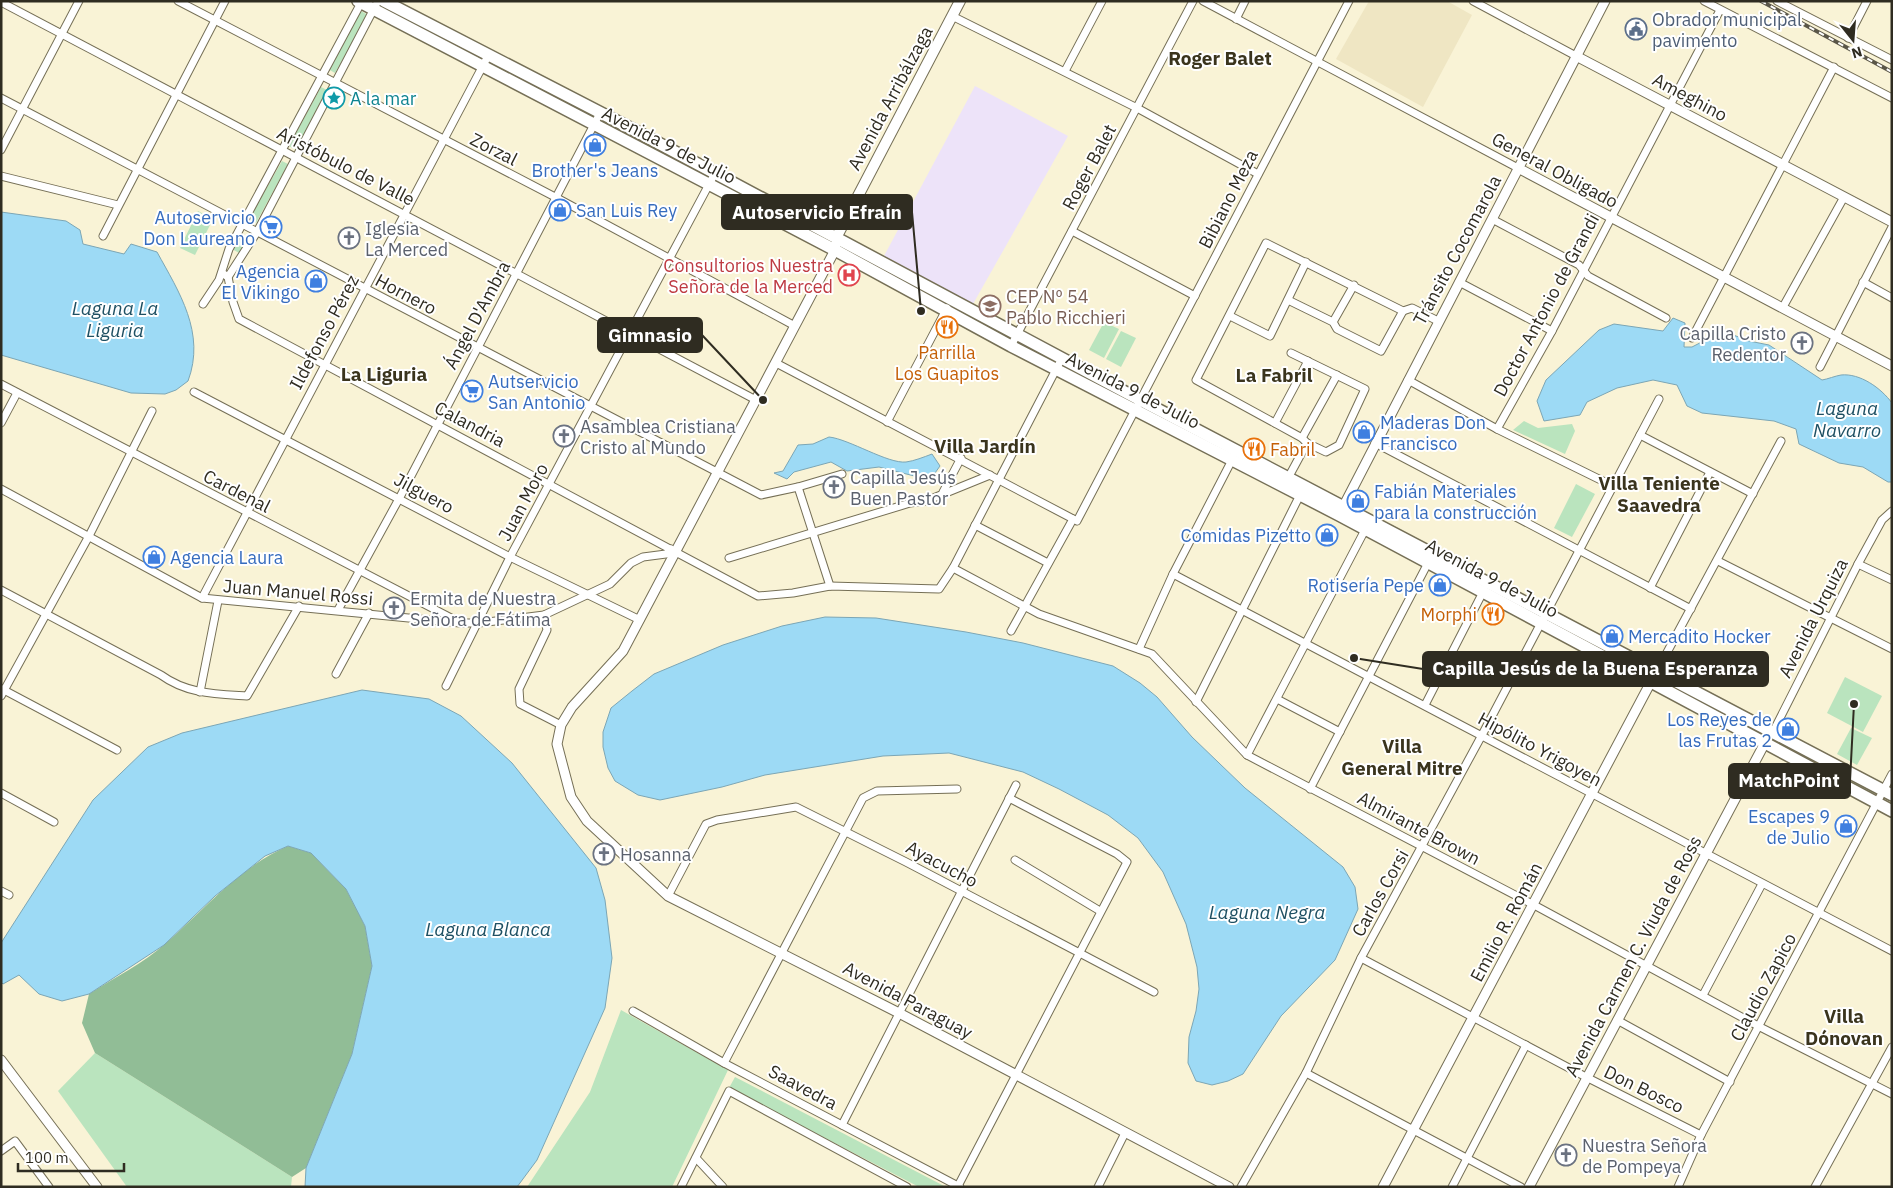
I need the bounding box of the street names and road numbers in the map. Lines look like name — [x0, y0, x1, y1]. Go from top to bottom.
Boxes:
street label: Avenida Arribálzaga — [842, 22, 938, 174]
street label: Ameghino — [1649, 68, 1731, 126]
street label: Avenida 9 de Julio — [598, 101, 740, 189]
street label: Roger Balet — [1057, 120, 1121, 214]
street label: Aristóbulo de Valle — [273, 121, 419, 211]
street label: Zorzal — [467, 127, 522, 171]
street label: General Obligado — [1488, 127, 1622, 213]
street label: Bibiano Meza — [1193, 145, 1263, 252]
street label: Tránsito Cocomarola — [1408, 171, 1506, 329]
street label: Doctor Antonio de Grandi — [1488, 210, 1604, 400]
street label: Ángel D'Ambra — [439, 257, 515, 373]
street label: Hornero — [371, 268, 441, 320]
street label: Ildefonso Pérez — [284, 271, 364, 393]
street label: Avenida 9 de Julio — [1062, 346, 1204, 434]
street label: Calandria — [431, 396, 510, 452]
street label: Juan Moro — [493, 459, 553, 545]
street label: Cardenal — [200, 464, 275, 518]
street label: Jilguero — [390, 468, 458, 518]
street label: Avenida 9 de Julio — [1422, 533, 1562, 623]
street label: Avenida Urquiza — [1773, 554, 1853, 681]
street label: Juan Manuel Rossi — [222, 574, 374, 610]
street label: Hipólito Yrigoyen — [1474, 707, 1606, 791]
street label: Almirante Brown — [1354, 786, 1484, 870]
street label: Avenida Carmen C. Viuda de Ross — [1559, 831, 1707, 1081]
street label: Ayacucho — [902, 835, 982, 893]
street label: Carlos Corsi — [1347, 845, 1413, 941]
street label: Emilio R. Román — [1465, 858, 1547, 986]
street label: Claudio Zapico — [1725, 929, 1801, 1045]
street label: Avenida Paraguay — [839, 956, 977, 1044]
street label: Saavedra — [765, 1059, 842, 1115]
street label: Don Bosco — [1600, 1060, 1688, 1118]

